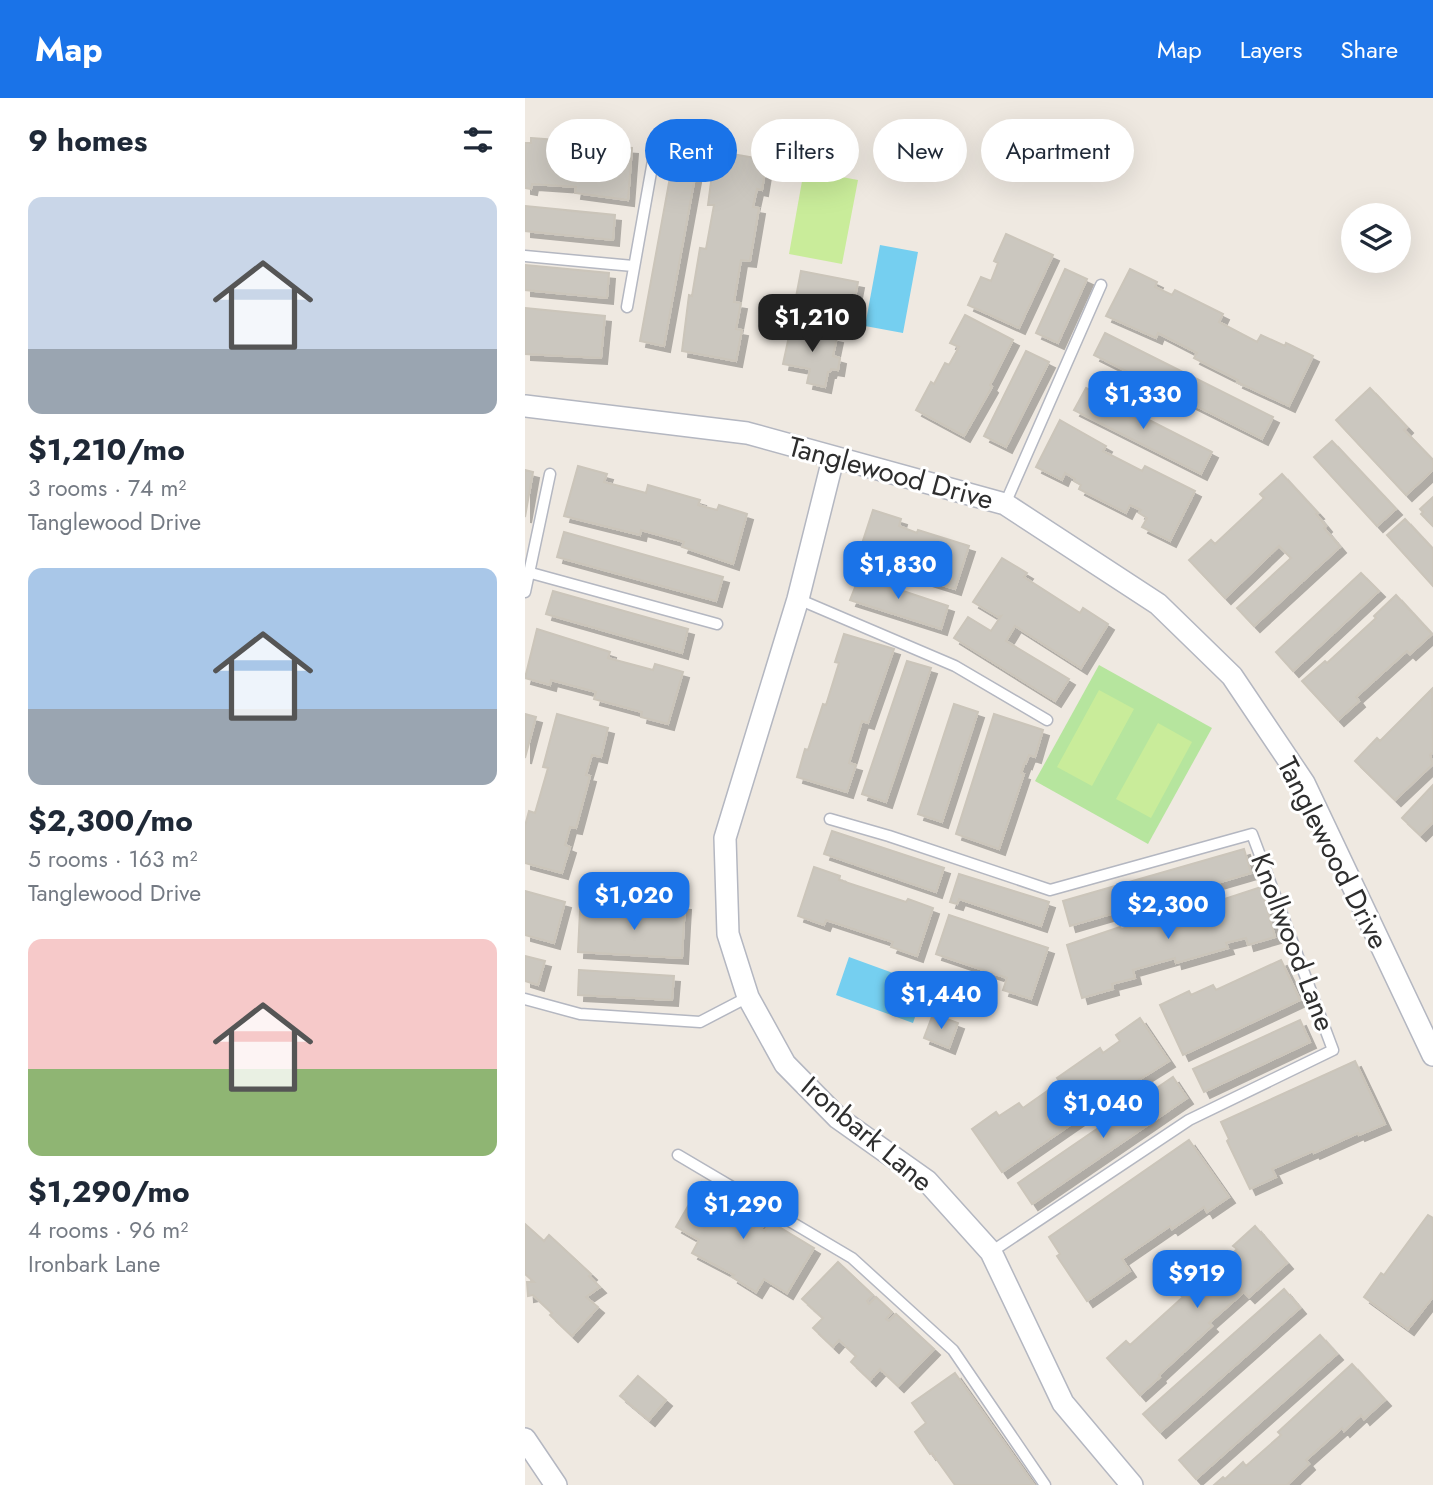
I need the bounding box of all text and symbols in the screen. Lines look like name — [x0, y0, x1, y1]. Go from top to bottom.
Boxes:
text: Map — [35, 26, 103, 73]
text: Map — [1157, 32, 1202, 67]
text: Layers — [1240, 32, 1302, 67]
text: Share — [1340, 32, 1398, 67]
text: 9 homes — [28, 119, 147, 162]
chip: Buy — [546, 119, 631, 182]
chip: Rent — [645, 119, 737, 182]
chip: Filters — [751, 119, 859, 182]
chip: New — [873, 119, 967, 182]
chip: Apartment — [981, 119, 1134, 182]
icon: filters — [459, 121, 497, 159]
map controls — [1341, 203, 1411, 273]
button: layers — [1341, 203, 1411, 273]
icon: home — [200, 242, 326, 368]
pin: $1,210 — [755, 294, 869, 354]
text: $1,210 — [774, 300, 850, 334]
pin: $1,330 — [1086, 372, 1200, 431]
text: $1,330 — [1104, 377, 1182, 411]
street label: Tanglewood Drive — [784, 426, 998, 520]
text: $1,210/mo — [28, 428, 185, 471]
text: 3 rooms · 74 m² — [28, 471, 186, 505]
text: Tanglewood Drive — [28, 505, 201, 539]
pin: $1,830 — [841, 542, 955, 601]
text: $1,830 — [859, 547, 937, 581]
icon: home — [200, 613, 326, 739]
street label: Tanglewood Drive — [1267, 750, 1399, 956]
text: $2,300/mo — [28, 799, 193, 842]
text: 5 rooms · 163 m² — [28, 842, 197, 876]
street label: Knollwood Lane — [1240, 847, 1346, 1037]
pin: $1,020 — [577, 872, 691, 932]
text: Tanglewood Drive — [28, 876, 201, 910]
text: $1,020 — [594, 878, 674, 912]
pin: $2,300 — [1111, 882, 1225, 941]
text: $2,300 — [1127, 887, 1209, 921]
pin: $1,440 — [884, 972, 998, 1031]
text: $1,440 — [901, 977, 981, 1011]
icon: home — [200, 984, 326, 1110]
street label: Ironbark Lane — [792, 1067, 942, 1201]
pin: $1,040 — [1046, 1080, 1160, 1140]
text: $1,040 — [1063, 1086, 1143, 1120]
text: $1,290/mo — [28, 1170, 190, 1213]
pin: $1,290 — [686, 1182, 800, 1241]
text: $1,290 — [703, 1187, 783, 1221]
text: 4 rooms · 96 m² — [28, 1213, 188, 1247]
text: Ironbark Lane — [28, 1247, 160, 1281]
pin: $919 — [1156, 1250, 1238, 1310]
text: $919 — [1169, 1256, 1225, 1290]

